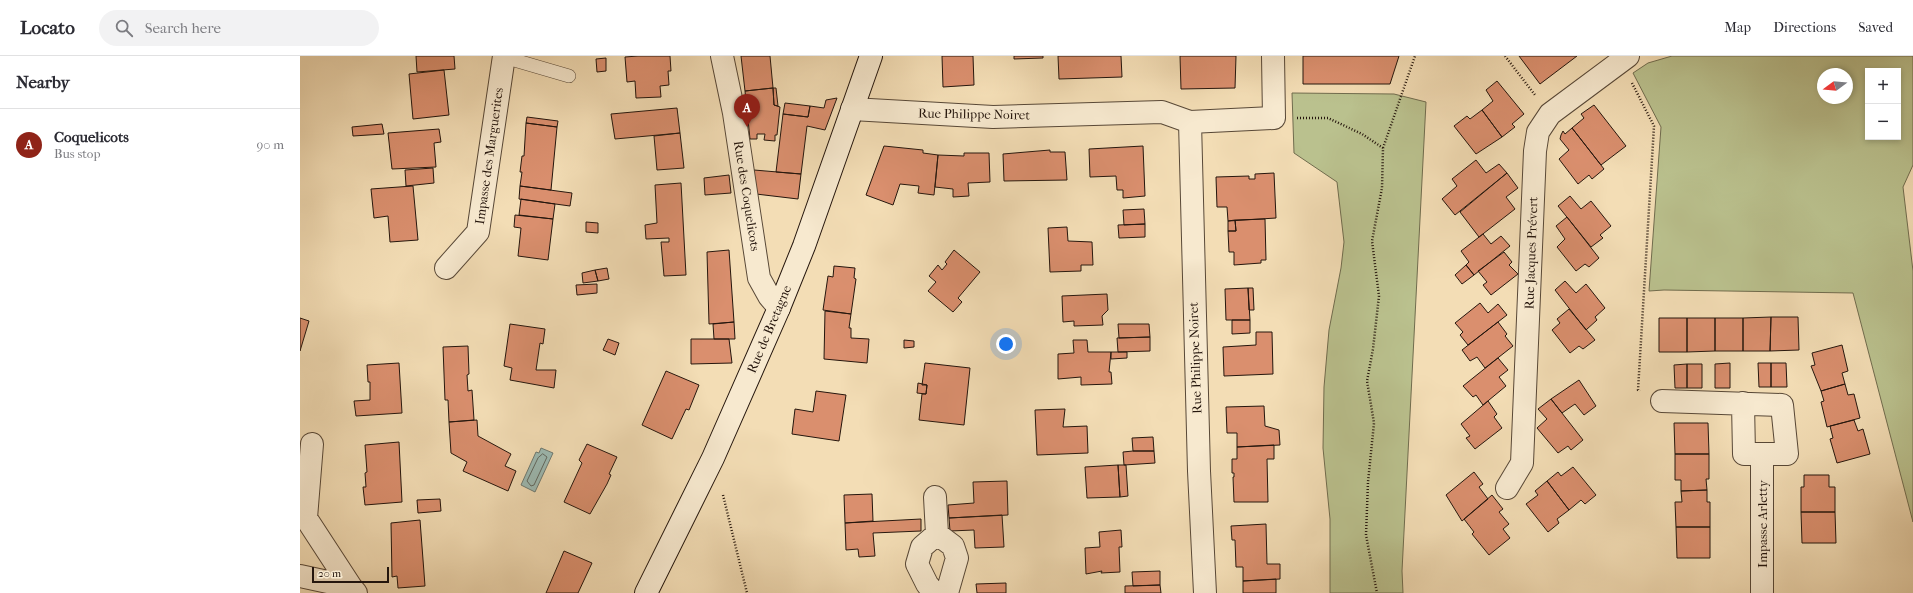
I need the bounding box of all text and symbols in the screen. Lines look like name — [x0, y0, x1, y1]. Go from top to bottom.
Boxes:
search box — [99, 10, 379, 46]
text: Locato — [20, 17, 75, 39]
icon: search — [113, 17, 135, 39]
text: Search here — [145, 19, 221, 37]
text: Map — [1724, 19, 1751, 36]
text: Directions — [1773, 19, 1836, 36]
text: Saved — [1858, 19, 1893, 36]
north arrow — [1817, 68, 1853, 104]
map controls — [1865, 68, 1901, 140]
button: + — [1865, 68, 1901, 104]
text: Nearby — [16, 72, 70, 92]
street label: Impasse des Marguerites — [472, 86, 506, 226]
pin: A — [734, 94, 760, 127]
button: − — [1865, 104, 1901, 140]
street label: Rue Philippe Noiret — [918, 106, 1030, 122]
text: Coquelicots — [54, 128, 129, 146]
text: A — [25, 137, 33, 152]
text: 90 m — [256, 137, 284, 152]
street label: Rue des Coquelicots — [731, 140, 763, 253]
text: Bus stop — [54, 146, 100, 161]
street label: Rue Jacques Prévert — [1522, 196, 1540, 310]
street label: Rue de Bretagne — [744, 282, 794, 375]
street label: Rue Philippe Noiret — [1186, 301, 1204, 414]
your location — [996, 334, 1016, 354]
street label: Impasse Arletty — [1755, 479, 1770, 568]
scale bar — [312, 565, 389, 584]
text: 20 m — [318, 567, 341, 580]

